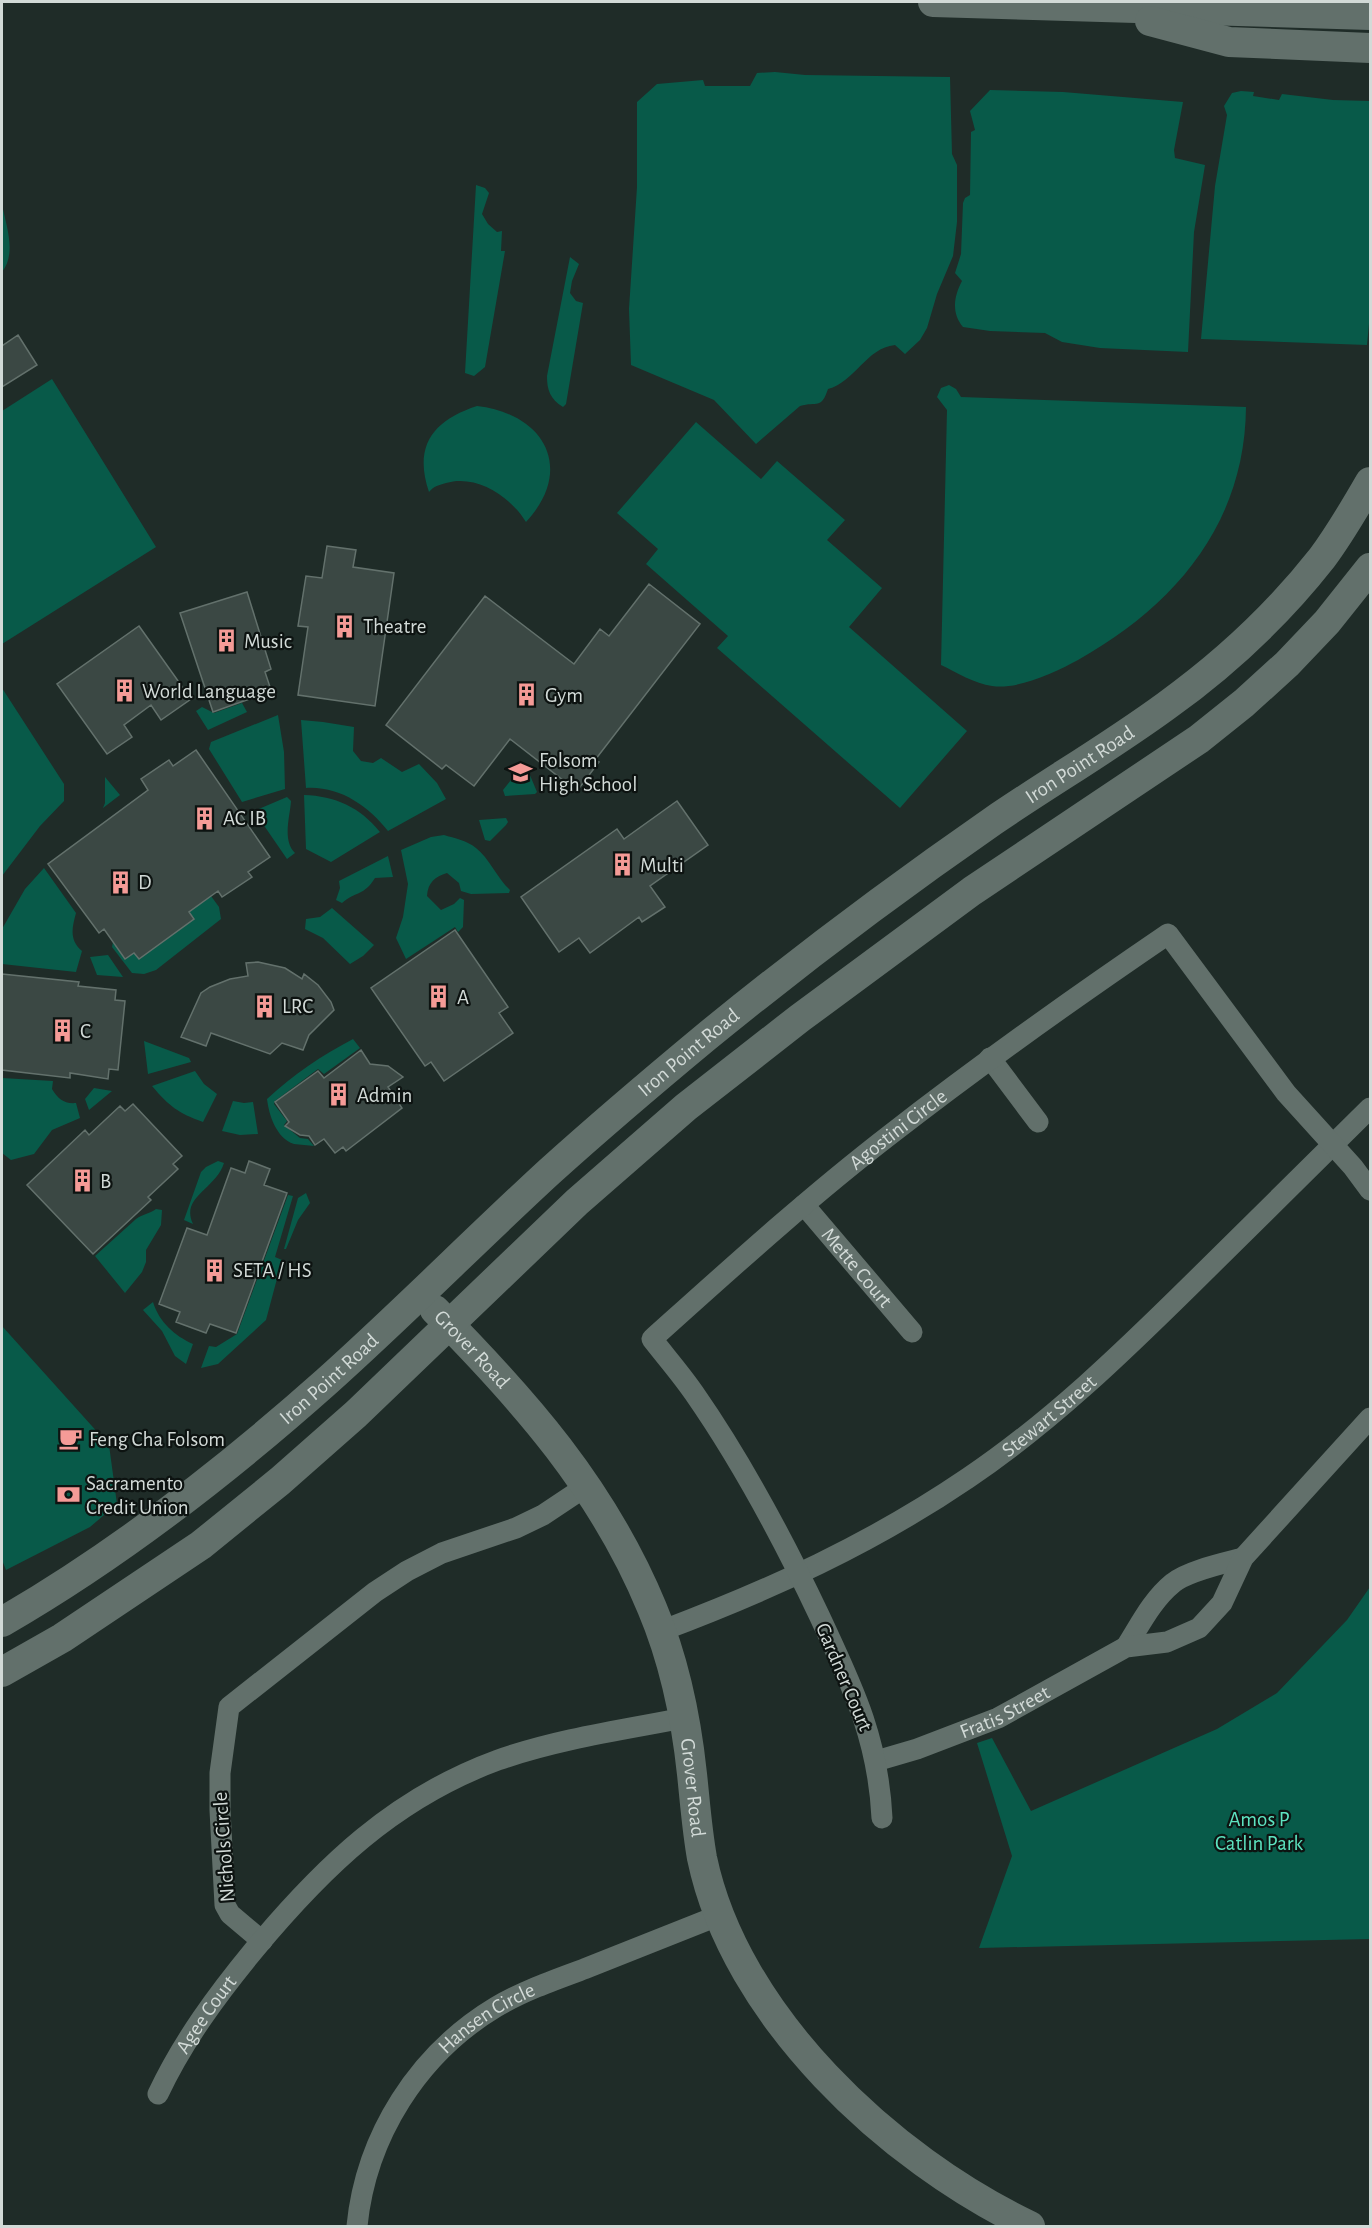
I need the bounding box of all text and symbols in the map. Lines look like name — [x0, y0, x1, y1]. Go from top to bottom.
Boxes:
building icon: Theatre — [332, 613, 358, 639]
place label: Theatre — [363, 616, 427, 637]
building icon: Music — [213, 628, 239, 654]
place label: Music — [244, 631, 292, 652]
building icon: World Language — [111, 678, 137, 704]
place label: World Language — [142, 681, 276, 702]
building icon: Gym — [514, 682, 540, 708]
place label: Gym — [545, 685, 583, 706]
street label: Iron Point Road — [1021, 721, 1138, 807]
place label: Folsom High School — [539, 750, 637, 795]
school or university icon: Folsom High School — [508, 759, 534, 785]
building icon: AC IB — [192, 805, 218, 831]
place label: AC IB — [223, 808, 266, 829]
building icon: Multi — [609, 852, 635, 878]
place label: Multi — [640, 855, 684, 876]
building icon: D — [107, 869, 133, 895]
place label: D — [138, 872, 152, 893]
building icon: A — [426, 984, 452, 1010]
place label: A — [457, 987, 469, 1008]
building icon: LRC — [251, 993, 277, 1019]
place label: LRC — [282, 996, 313, 1017]
street label: Iron Point Road — [634, 1004, 743, 1100]
building icon: C — [49, 1018, 75, 1044]
place label: C — [80, 1021, 91, 1042]
building icon: Admin — [326, 1082, 352, 1108]
place label: Admin — [357, 1085, 412, 1106]
street label: Agostini Circle — [845, 1085, 951, 1173]
building icon: B — [69, 1168, 95, 1194]
place label: B — [100, 1171, 111, 1192]
street label: Mette Court — [818, 1224, 897, 1311]
building icon: SETA / HS — [202, 1257, 228, 1283]
place label: SETA / HS — [233, 1260, 312, 1281]
street label: Grover Road — [431, 1306, 514, 1392]
street label: Iron Point Road — [275, 1329, 382, 1428]
street label: Stewart Street — [998, 1370, 1100, 1461]
cafe icon: Feng Cha Folsom — [58, 1426, 84, 1452]
place label: Feng Cha Folsom — [89, 1429, 225, 1450]
place label: Sacramento Credit Union — [86, 1473, 189, 1518]
bank icon: Sacramento Credit Union — [55, 1482, 81, 1508]
street label: Gardner Court — [812, 1620, 876, 1734]
street label: Fratis Street — [957, 1681, 1053, 1742]
street label: Grover Road — [677, 1737, 709, 1838]
street label: Nichols Circle — [210, 1791, 238, 1903]
park label: Amos P Catlin Park — [1215, 1809, 1303, 1854]
street label: Agee Court — [172, 1971, 240, 2057]
street label: Hansen Circle — [434, 1979, 538, 2057]

